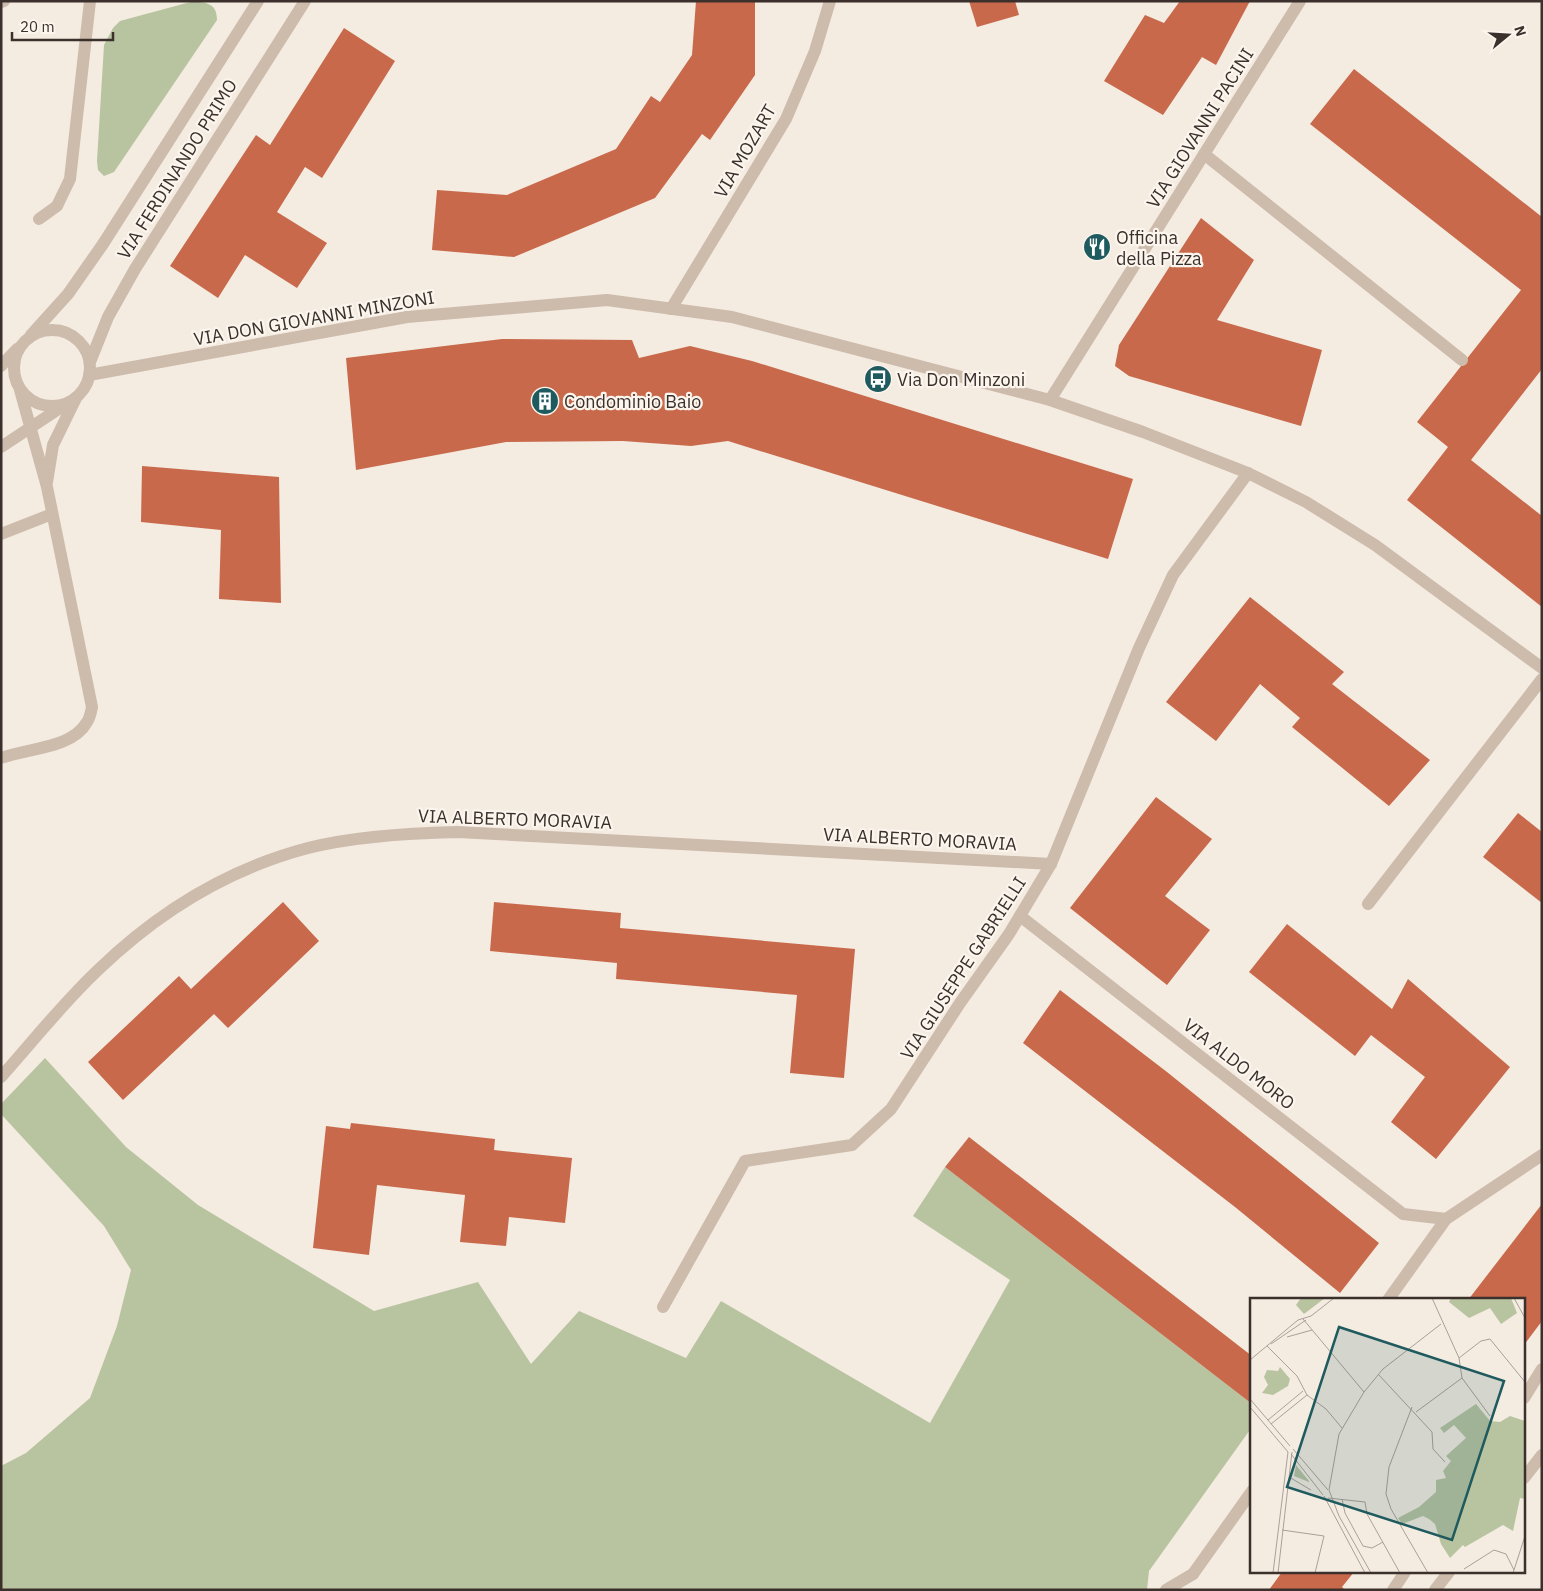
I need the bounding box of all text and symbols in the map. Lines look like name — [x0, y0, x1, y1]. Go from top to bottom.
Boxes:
scale bar — [12, 10, 114, 42]
north arrow — [1483, 10, 1533, 60]
text: 20 m — [20, 17, 55, 36]
text: N — [1510, 23, 1530, 39]
street label: VIA GIOVANNI PACINI — [1141, 44, 1259, 212]
street label: VIA FERDINANDO PRIMO — [112, 75, 242, 263]
street label: VIA MOZART — [709, 100, 781, 202]
place label: Officina della Pizza — [1116, 226, 1202, 270]
restaurant icon: Officina della Pizza — [1082, 232, 1112, 262]
street label: VIA DON GIOVANNI MINZONI — [192, 285, 436, 351]
bus stop icon: Via Don Minzoni — [863, 364, 893, 394]
place label: Via Don Minzoni — [897, 368, 1025, 391]
building icon: Condominio Baio — [530, 386, 560, 416]
place label: Condominio Baio — [564, 390, 701, 413]
street label: VIA ALBERTO MORAVIA — [418, 804, 613, 834]
street label: VIA ALBERTO MORAVIA — [822, 822, 1018, 856]
street label: VIA GIUSEPPE GABRIELLI — [895, 872, 1031, 1064]
street label: VIA ALDO MORO — [1179, 1013, 1299, 1115]
inset map — [1250, 1298, 1526, 1574]

